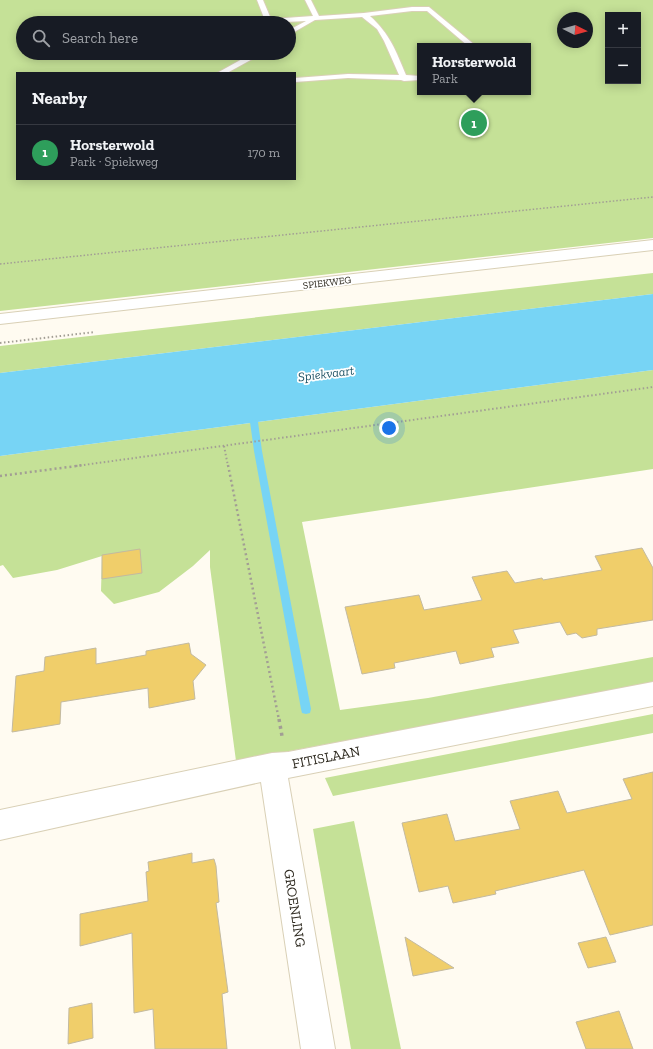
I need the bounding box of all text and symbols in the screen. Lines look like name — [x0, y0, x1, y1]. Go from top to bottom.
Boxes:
north arrow — [557, 12, 593, 48]
map controls — [605, 12, 641, 84]
button: + — [605, 12, 641, 48]
search box — [16, 16, 296, 60]
icon: search — [30, 27, 52, 49]
text: Search here — [62, 29, 138, 47]
popup — [417, 43, 531, 95]
button: − — [605, 48, 641, 84]
text: Horsterwold — [432, 53, 516, 71]
text: Park — [432, 71, 458, 86]
text: Nearby — [32, 88, 87, 108]
pin: 1 — [461, 108, 487, 138]
text: Horsterwold — [70, 136, 154, 154]
text: 1 — [42, 145, 48, 160]
text: 170 m — [247, 145, 280, 160]
text: Park · Spiekweg — [70, 154, 158, 169]
street label: SPIEKWEG — [302, 274, 352, 292]
water label: Spiekvaart — [297, 363, 356, 384]
your location — [379, 418, 399, 438]
street label: FITISLAAN — [291, 743, 362, 772]
street label: GROENLING — [280, 868, 309, 949]

